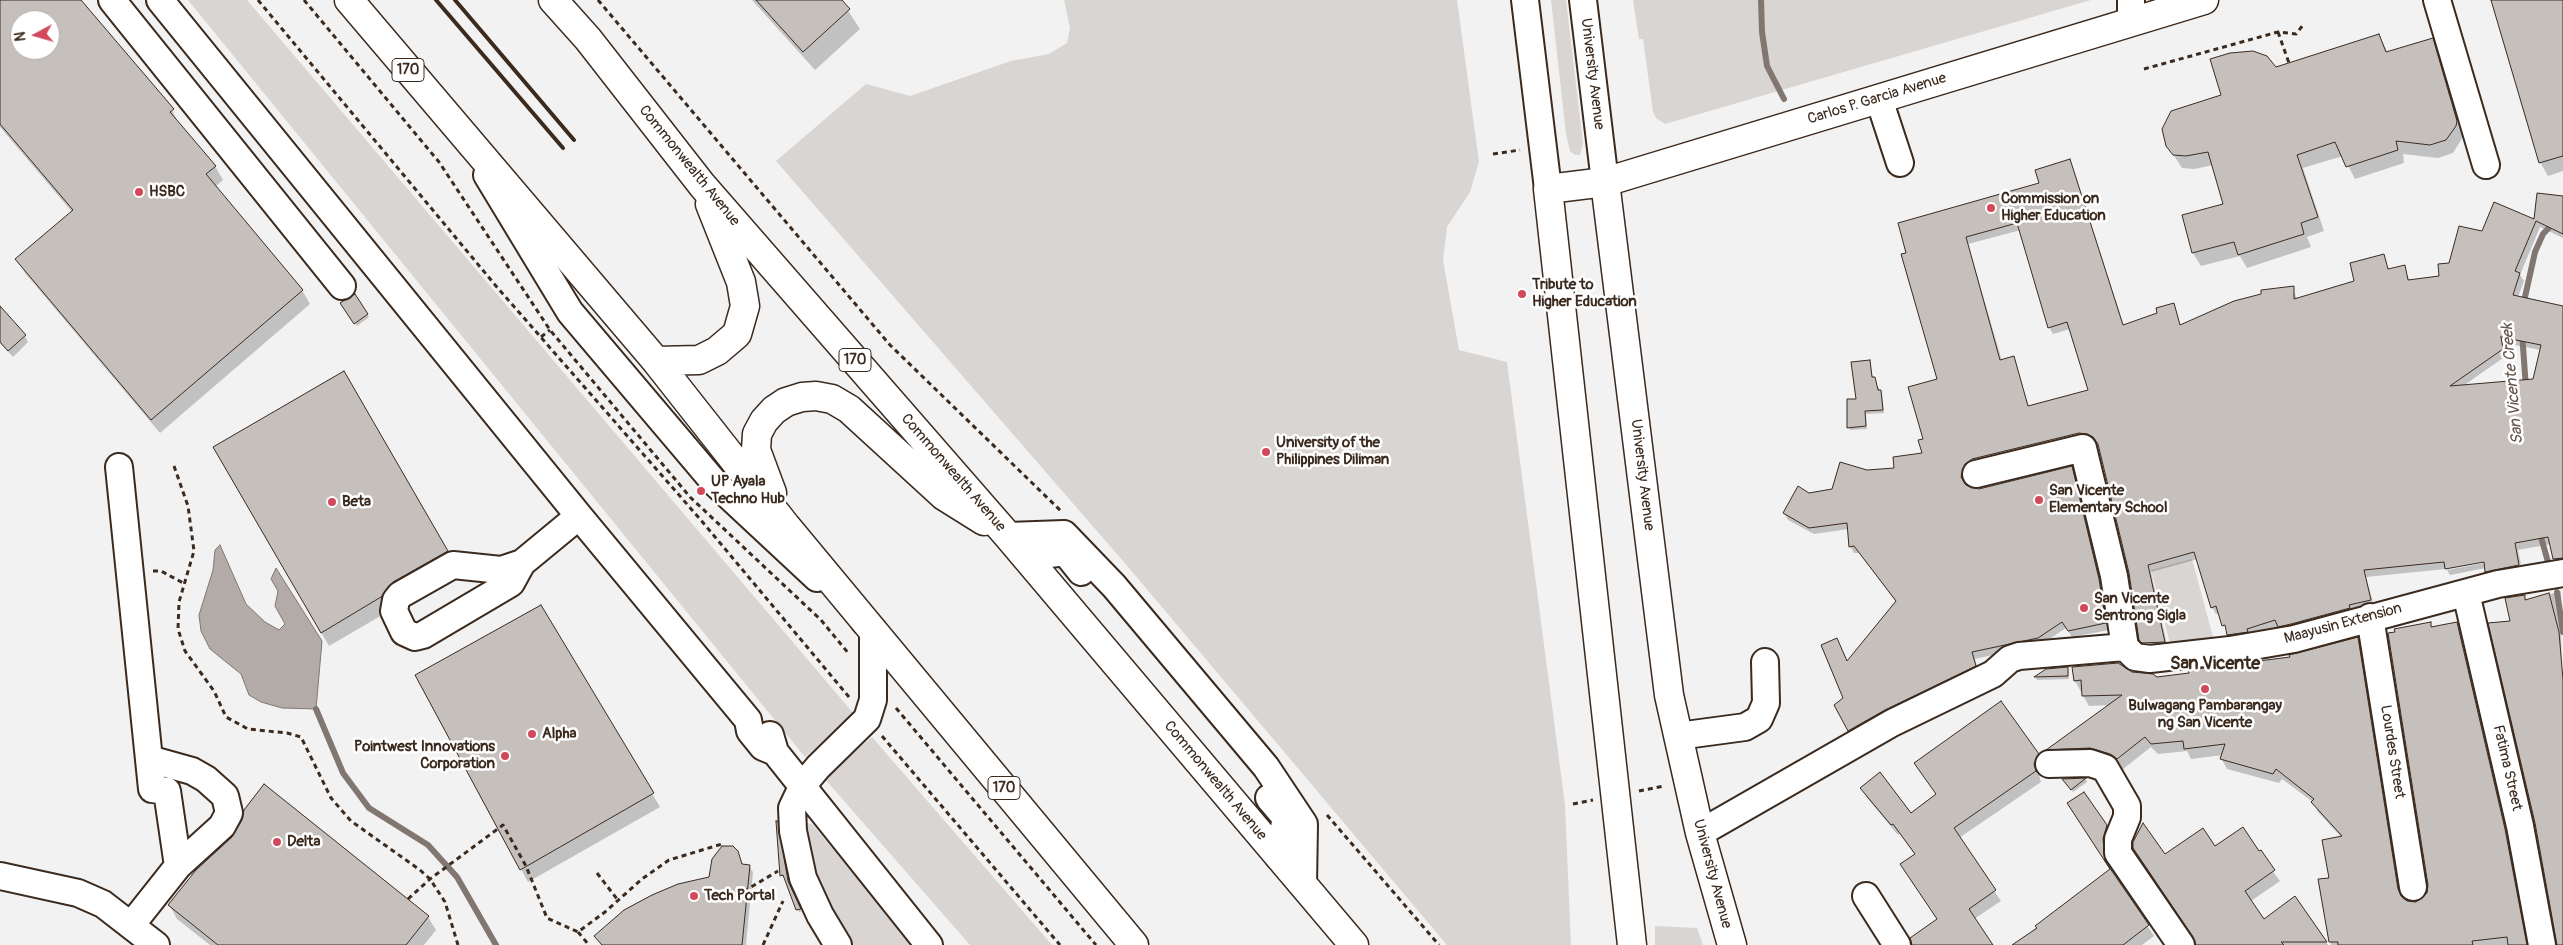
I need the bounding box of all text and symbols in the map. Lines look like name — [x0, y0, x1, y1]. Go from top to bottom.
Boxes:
north arrow — [10, 10, 60, 60]
street label: University Avenue — [1576, 17, 1608, 131]
text: N — [12, 31, 30, 42]
road number: 170 — [392, 58, 424, 82]
street label: Carlos P. Garcia Avenue — [1805, 69, 1949, 129]
street label: Commonwealth Avenue — [635, 102, 743, 230]
place label: HSBC — [149, 183, 185, 201]
marker: HSBC — [133, 186, 145, 198]
place label: Commission on Higher Education — [2001, 190, 2106, 225]
marker: Commission on Higher Education — [1985, 202, 1997, 214]
place label: Tribute to Higher Education — [1532, 276, 1637, 311]
marker: Tribute to Higher Education — [1516, 288, 1528, 300]
water label: San Vicente Creek — [2498, 323, 2528, 445]
road number: 170 — [839, 348, 871, 372]
street label: Commonwealth Avenue — [897, 410, 1009, 536]
street label: University Avenue — [1626, 418, 1658, 532]
place label: University of the Philippines Diliman — [1276, 434, 1389, 469]
marker: University of the Philippines Diliman — [1260, 446, 1272, 458]
place label: UP Ayala Techno Hub — [711, 473, 785, 508]
place label: San Vicente Elementary School — [2049, 482, 2167, 517]
marker: UP Ayala Techno Hub — [695, 485, 707, 497]
place label: Beta — [342, 493, 371, 511]
marker: San Vicente Elementary School — [2033, 494, 2045, 506]
marker: Beta — [326, 496, 338, 508]
place label: San Vicente Sentrong Sigla — [2094, 590, 2186, 625]
street label: Maayusin Extension — [2282, 600, 2404, 648]
marker: San Vicente Sentrong Sigla — [2078, 602, 2090, 614]
district label: San Vicente — [2170, 653, 2260, 675]
marker: Bulwagang Pambarangay ng San Vicente — [2199, 683, 2211, 695]
place label: Bulwagang Pambarangay ng San Vicente — [2128, 697, 2282, 732]
street label: Lourdes Street — [2376, 704, 2408, 800]
street label: Commonwealth Avenue — [1160, 718, 1270, 844]
street label: Fatima Street — [2488, 723, 2526, 813]
place label: Alpha — [542, 725, 576, 743]
marker: Alpha — [526, 728, 538, 740]
place label: Pointwest Innovations Corporation — [354, 738, 495, 773]
marker: Pointwest Innovations Corporation — [499, 750, 511, 762]
road number: 170 — [988, 776, 1020, 800]
street label: University Avenue — [1689, 817, 1735, 931]
place label: Delta — [287, 833, 320, 851]
marker: Delta — [271, 836, 283, 848]
place label: Tech Portal — [704, 887, 775, 905]
marker: Tech Portal — [688, 890, 700, 902]

